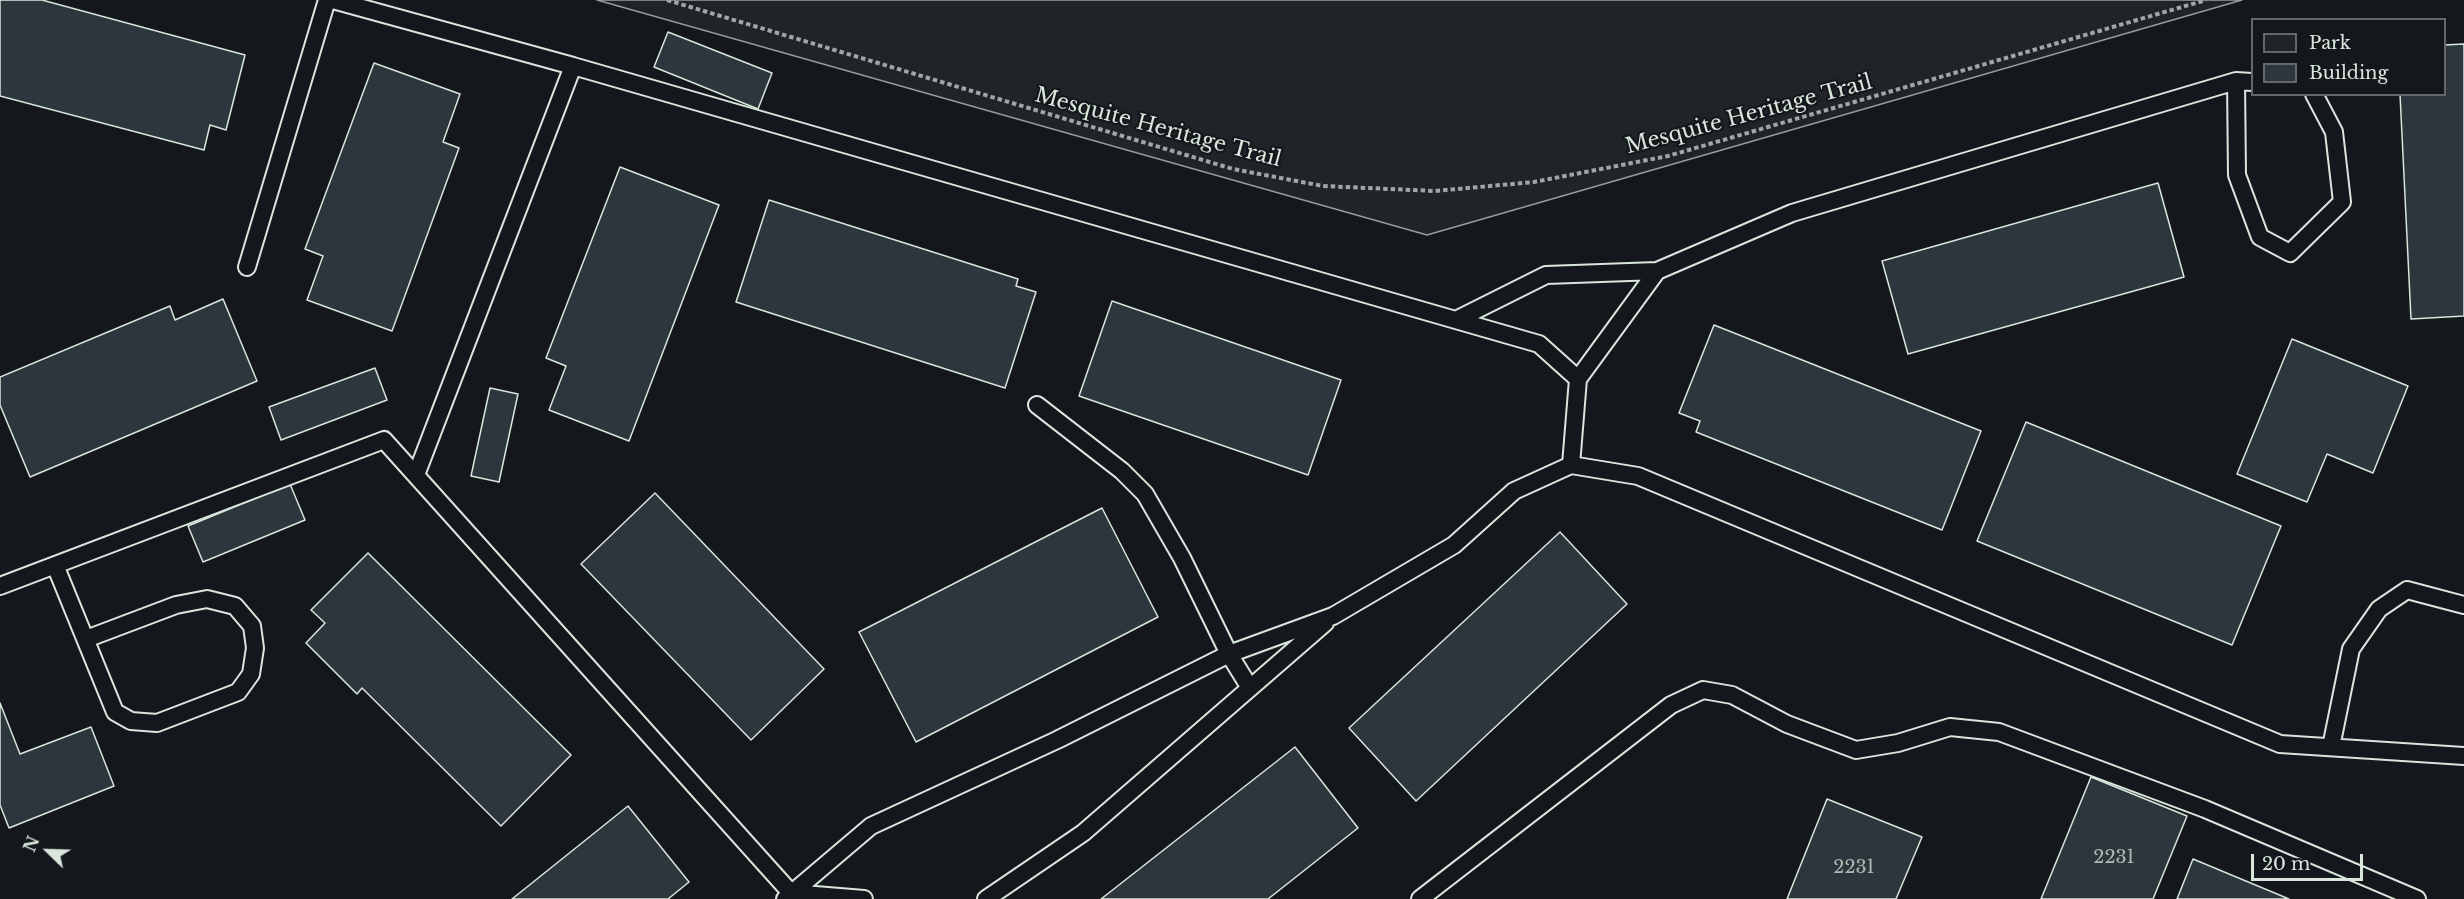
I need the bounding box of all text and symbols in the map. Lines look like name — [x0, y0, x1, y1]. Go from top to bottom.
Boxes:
legend — [2251, 18, 2446, 96]
text: Park — [2309, 32, 2351, 54]
text: Building — [2309, 62, 2388, 84]
street label: Mesquite Heritage Trail — [1623, 70, 1875, 160]
street label: Mesquite Heritage Trail — [1032, 83, 1284, 173]
north arrow — [18, 821, 78, 881]
text: N — [19, 833, 44, 855]
scale bar — [2254, 842, 2366, 880]
house number: 2231 — [2093, 847, 2135, 869]
text: 20 m — [2262, 853, 2310, 875]
house number: 2231 — [1833, 857, 1875, 879]

